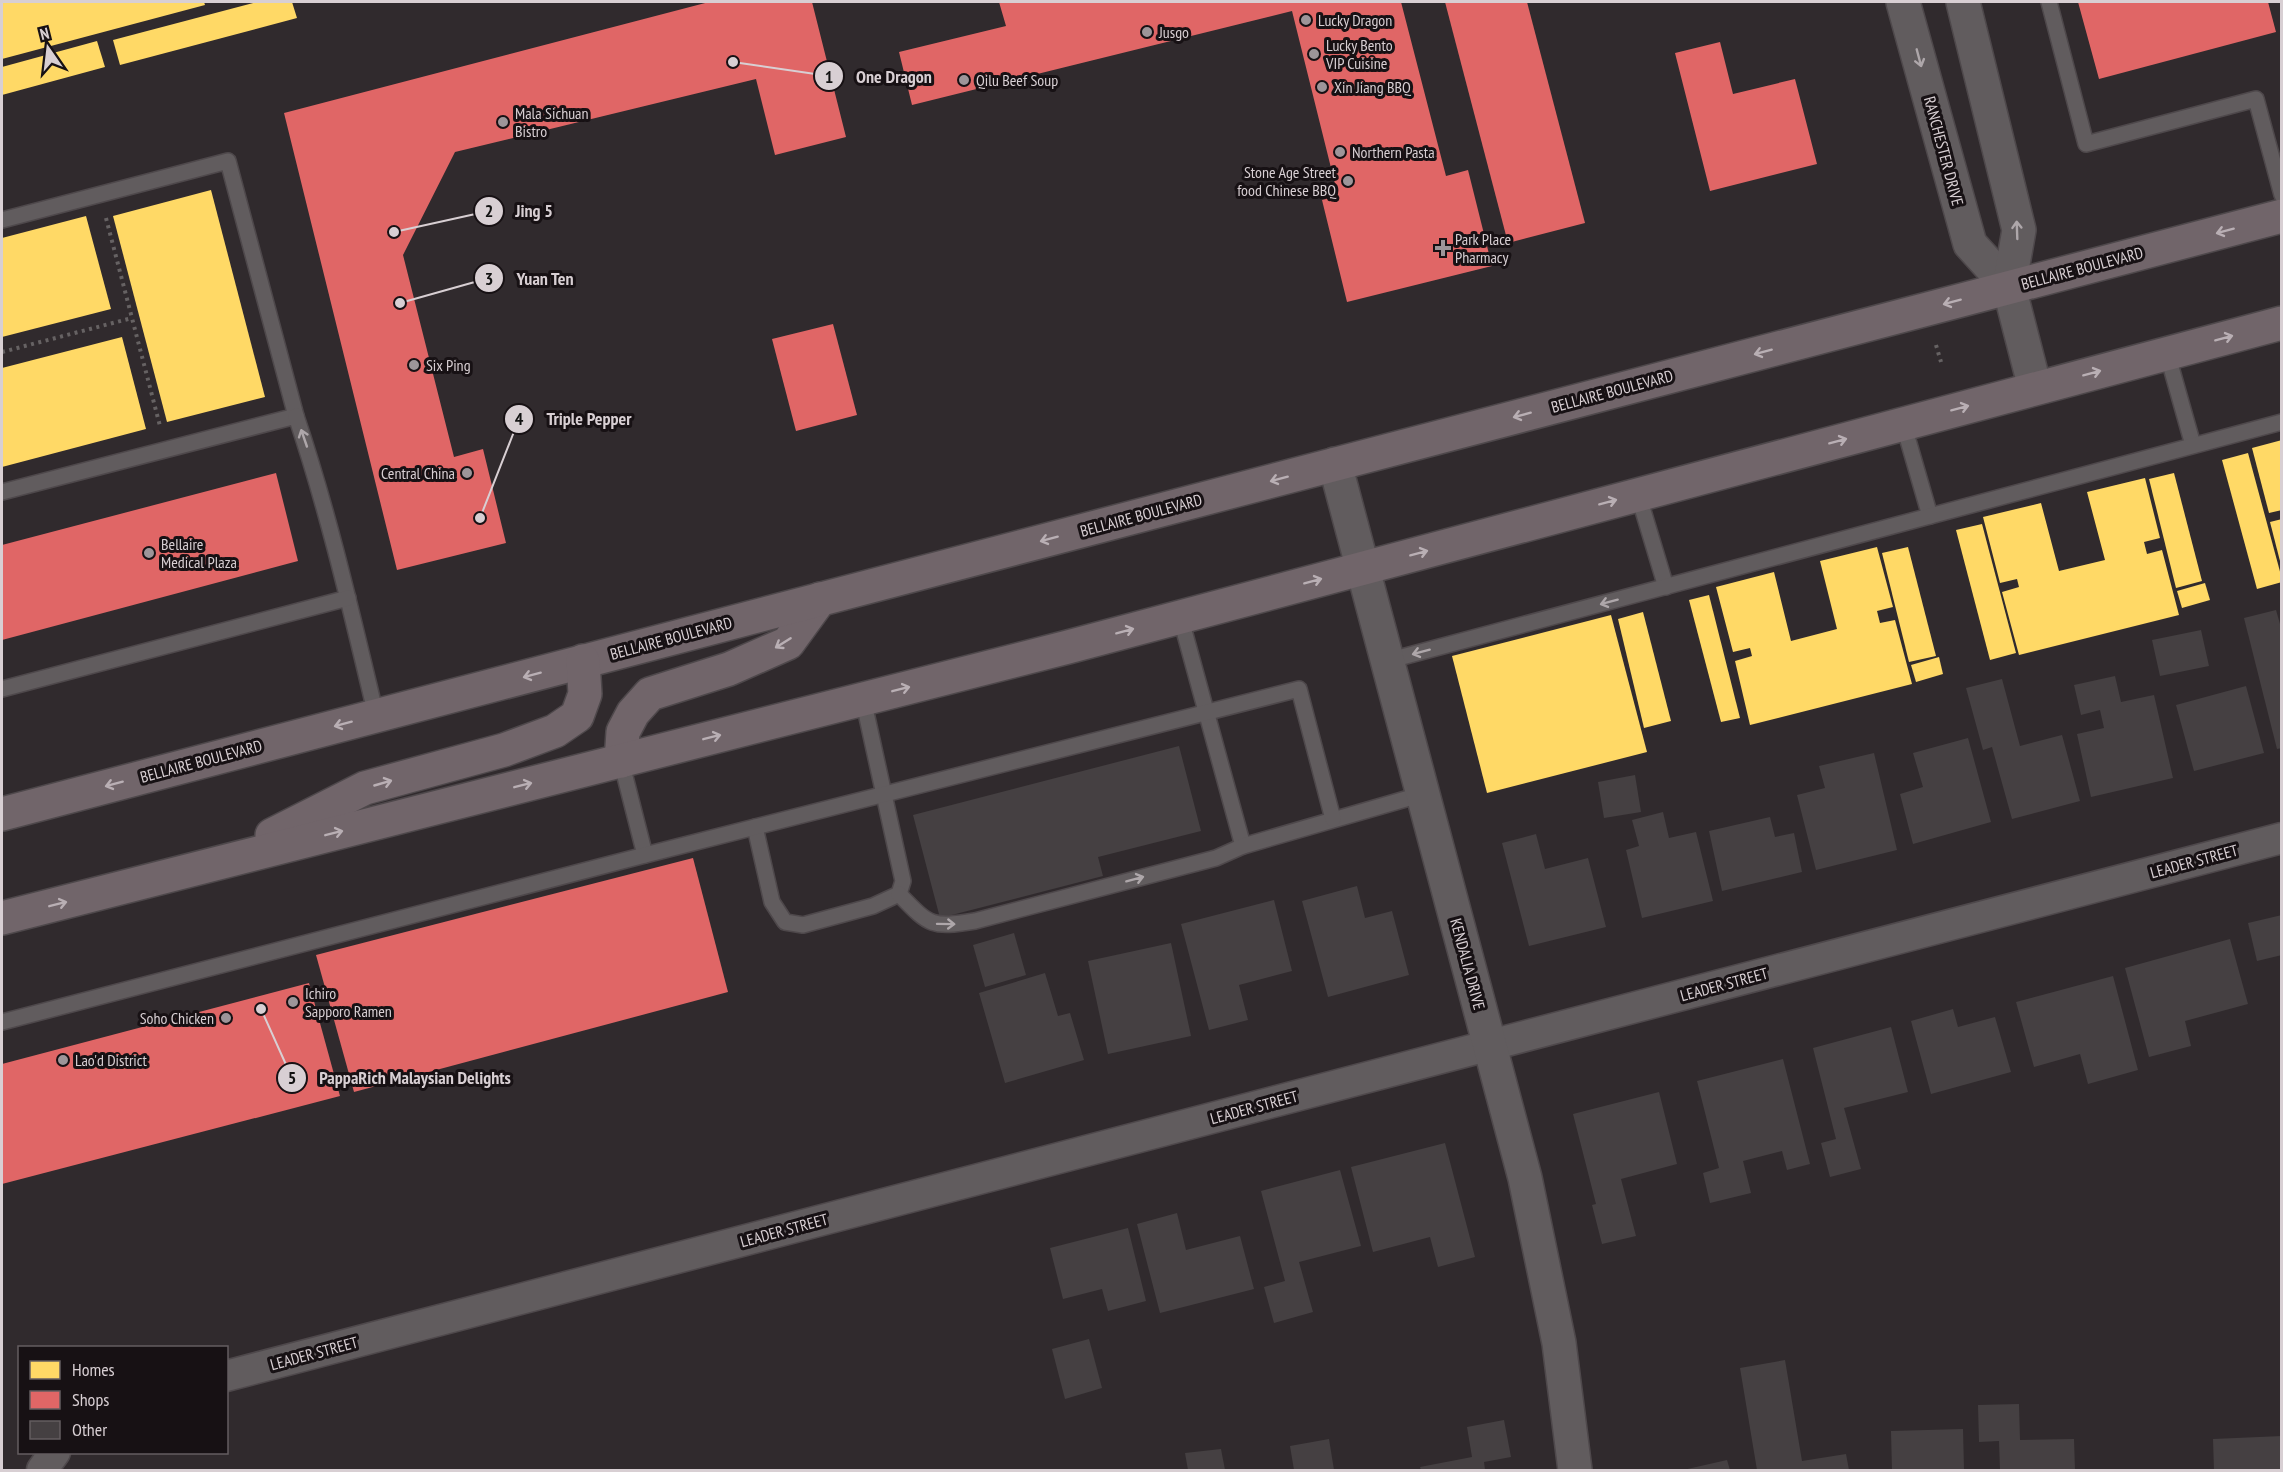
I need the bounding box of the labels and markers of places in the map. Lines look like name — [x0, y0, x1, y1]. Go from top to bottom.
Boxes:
place label: Lucky Dragon — [1318, 10, 1392, 30]
marker: Lucky Dragon — [1299, 13, 1313, 27]
place label: Jusgo — [1158, 22, 1189, 42]
marker: Jusgo — [1140, 25, 1154, 39]
place label: Lucky Bento VIP Cuisine — [1325, 35, 1393, 73]
marker: Lucky Bento VIP Cuisine — [1307, 47, 1321, 61]
callout: One Dragon — [814, 58, 944, 94]
place label: Qilu Beef Soup — [976, 70, 1058, 90]
marker: Qilu Beef Soup — [957, 73, 971, 87]
place label: Xin Jiang BBQ — [1334, 77, 1412, 97]
marker: Xin Jiang BBQ — [1315, 80, 1329, 94]
place label: Mala Sichuan Bistro — [515, 103, 589, 141]
marker: Mala Sichuan Bistro — [496, 115, 510, 129]
place label: Northern Pasta — [1352, 142, 1435, 162]
marker: Northern Pasta — [1333, 145, 1347, 159]
place label: Stone Age Street food Chinese BBQ — [1237, 162, 1337, 200]
marker: Stone Age Street food Chinese BBQ — [1341, 174, 1355, 188]
callout: Jing 5 — [474, 193, 565, 229]
place label: Park Place Pharmacy — [1455, 229, 1511, 267]
marker: Park Place Pharmacy — [1436, 241, 1450, 255]
callout: Yuan Ten — [474, 260, 586, 296]
place label: Six Ping — [426, 355, 471, 375]
marker: Six Ping — [407, 358, 421, 372]
callout: Triple Pepper — [504, 401, 643, 437]
place label: Central China — [381, 463, 455, 483]
marker: Central China — [460, 466, 474, 480]
place label: Bellaire Medical Plaza — [161, 534, 237, 572]
marker: Bellaire Medical Plaza — [142, 546, 156, 560]
place label: Ichiro Sapporo Ramen — [305, 983, 392, 1021]
marker: Ichiro Sapporo Ramen — [286, 995, 300, 1009]
place label: Soho Chicken — [140, 1008, 214, 1028]
marker: Soho Chicken — [219, 1011, 233, 1025]
place label: Lao'd District — [75, 1050, 147, 1070]
marker: Lao'd District — [56, 1053, 70, 1067]
callout: PappaRich Malaysian Delights — [277, 1060, 523, 1096]

